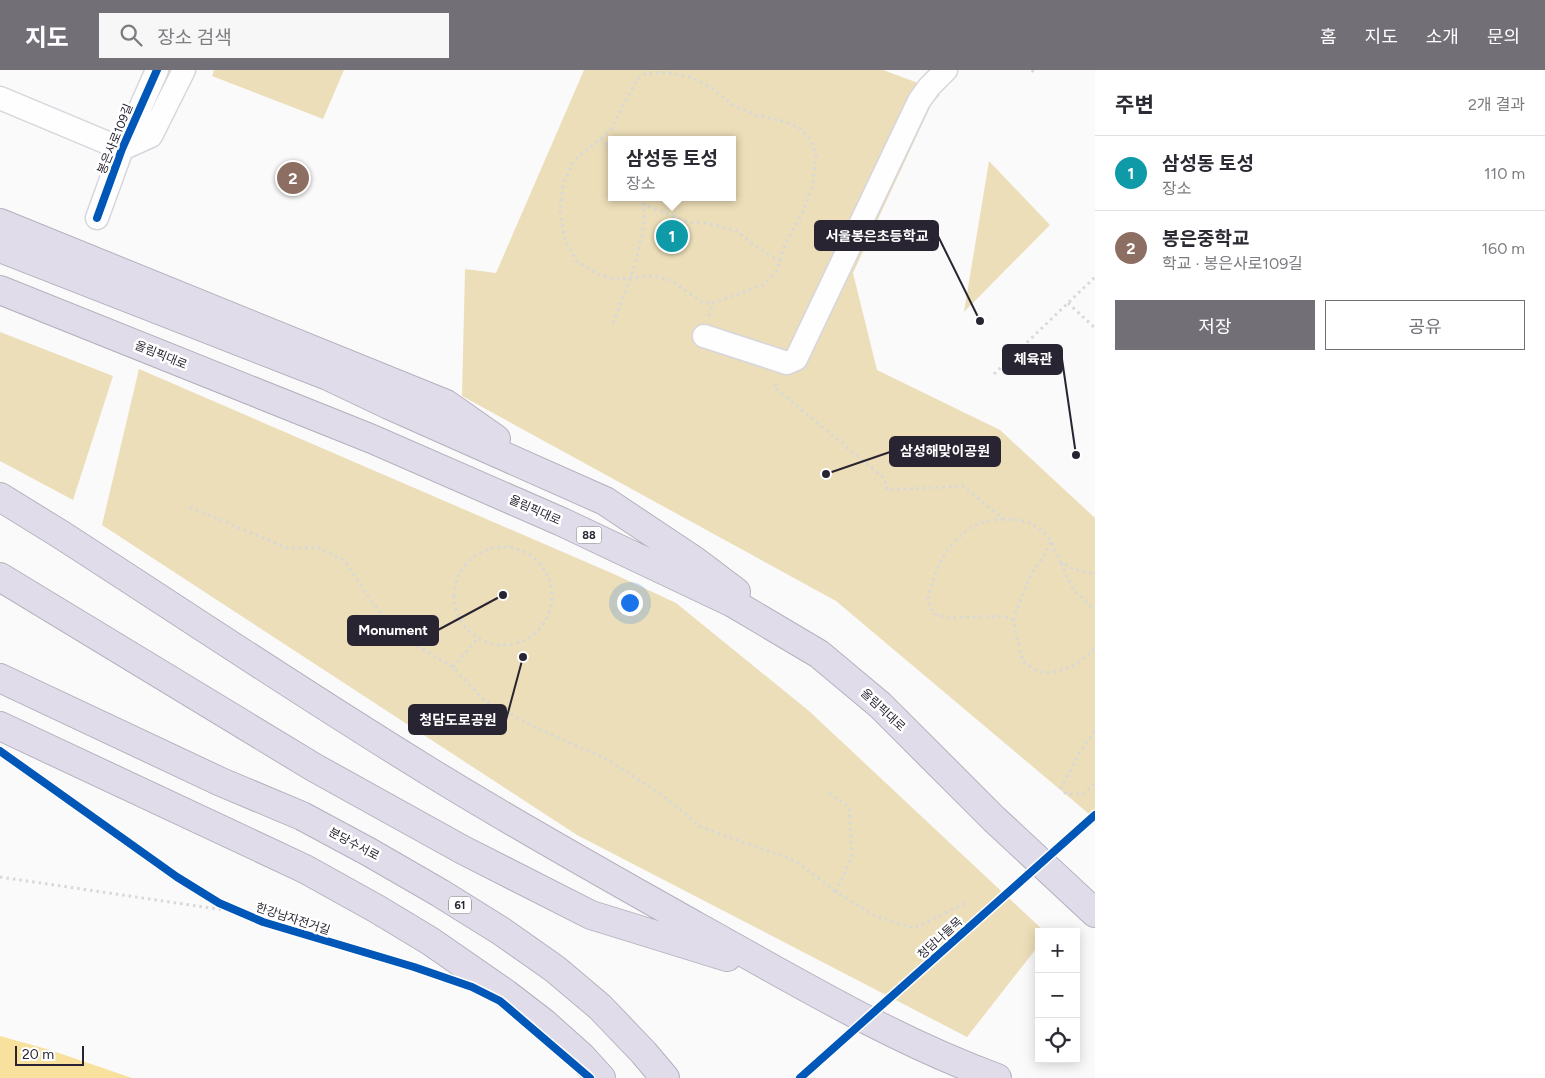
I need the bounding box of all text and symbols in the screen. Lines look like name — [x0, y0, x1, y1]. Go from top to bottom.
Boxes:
search box — [99, 13, 449, 58]
icon: search — [117, 21, 145, 49]
text: 지도 — [25, 23, 69, 52]
text: 장소 검색 — [157, 26, 232, 49]
text: 홈 — [1320, 26, 1337, 48]
text: 지도 — [1365, 26, 1398, 48]
text: 소개 — [1426, 26, 1459, 48]
text: 문의 — [1487, 26, 1520, 48]
text: 주변 — [1115, 92, 1154, 117]
text: 2개 결과 — [1468, 95, 1525, 114]
street label: 봉은사로109길 — [95, 102, 135, 176]
popup — [608, 136, 736, 201]
text: 삼성동 토성 — [626, 147, 718, 170]
text: 삼성동 토성 — [1162, 152, 1254, 175]
pin: 2 — [277, 159, 309, 197]
text: 1 — [1128, 164, 1134, 183]
text: 110 m — [1484, 164, 1525, 183]
text: 장소 — [626, 174, 655, 193]
text: 장소 — [1162, 179, 1191, 198]
pin: 1 — [656, 217, 688, 255]
callout: 서울봉은초등학교 — [815, 221, 938, 250]
text: 봉은중학교 — [1162, 227, 1249, 250]
text: 서울봉은초등학교 — [825, 228, 929, 245]
text: 2 — [1126, 239, 1136, 258]
text: 160 m — [1482, 239, 1525, 258]
text: 학교 · 봉은사로109길 — [1162, 254, 1303, 273]
button: 저장 — [1115, 300, 1315, 350]
button: 공유 — [1325, 300, 1525, 350]
street label: 올림픽대로 — [133, 338, 189, 372]
callout: 체육관 — [1003, 345, 1062, 374]
text: 체육관 — [1014, 351, 1052, 368]
callout: 삼성해맞이공원 — [890, 437, 1000, 466]
text: 삼성해맞이공원 — [900, 443, 990, 460]
street label: 올림픽대로 — [507, 492, 563, 528]
road number: 88 — [576, 526, 602, 544]
your location — [617, 590, 643, 616]
callout: Monument — [348, 616, 438, 645]
text: Monument — [358, 622, 428, 639]
street label: 올림픽대로 — [858, 686, 908, 734]
callout: 청담도로공원 — [409, 705, 506, 734]
text: 청담도로공원 — [419, 712, 497, 729]
street label: 분당수서로 — [326, 825, 382, 863]
road number: 61 — [449, 896, 471, 914]
street label: 한강남자전거길 — [254, 900, 332, 938]
street label: 청담나들목 — [915, 914, 965, 962]
map controls — [1035, 928, 1080, 1063]
button: + — [1035, 928, 1080, 973]
button: − — [1035, 973, 1080, 1018]
button: locate — [1035, 1018, 1080, 1063]
scale bar — [15, 1043, 84, 1066]
text: 20 m — [22, 1046, 54, 1063]

